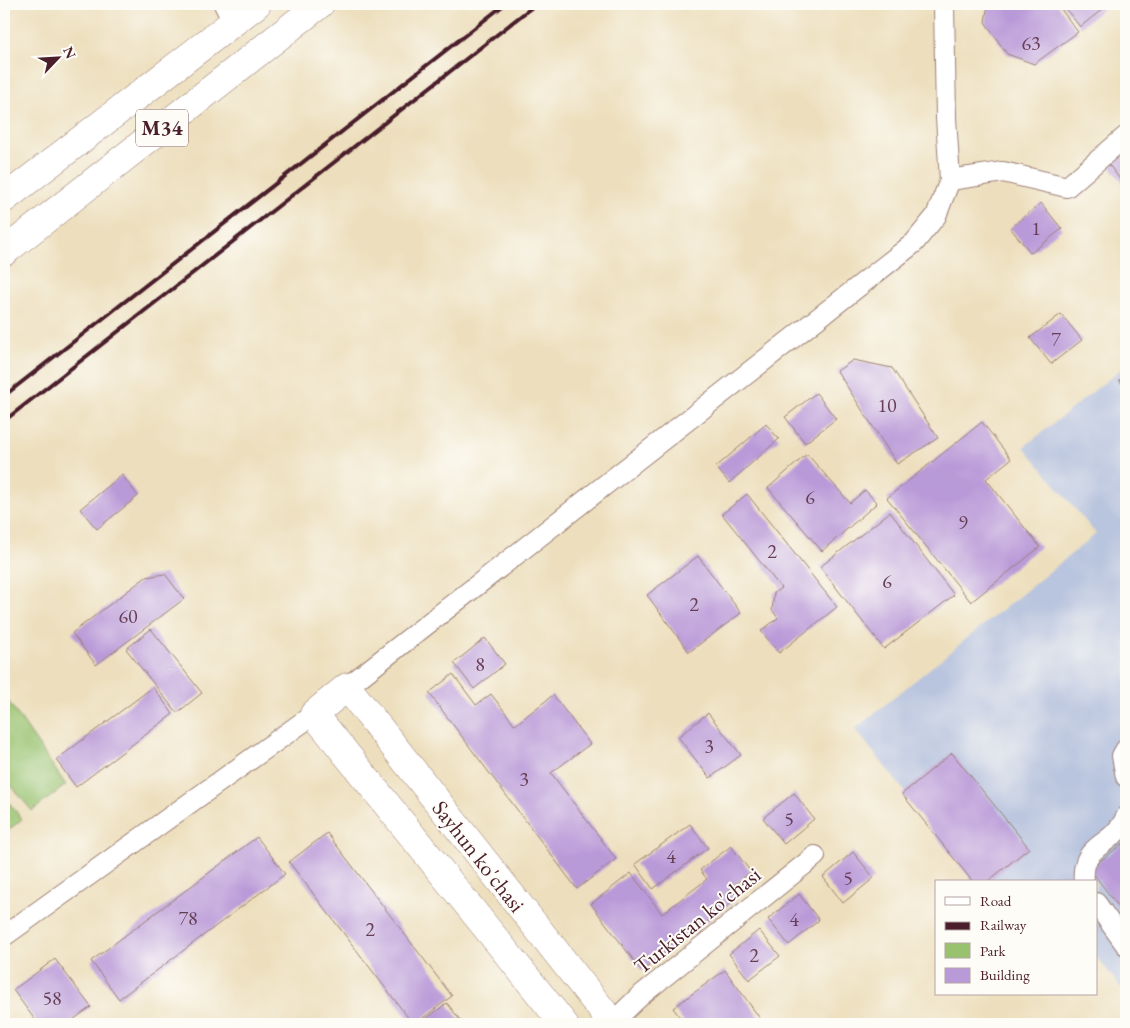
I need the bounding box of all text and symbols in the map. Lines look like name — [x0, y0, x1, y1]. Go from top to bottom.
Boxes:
house number: 63 — [1021, 30, 1041, 56]
north arrow — [32, 32, 82, 82]
text: N — [59, 44, 81, 62]
road number: M34 — [136, 110, 188, 146]
house number: 1 — [1031, 215, 1041, 241]
house number: 7 — [1051, 326, 1061, 352]
house number: 10 — [877, 392, 897, 418]
house number: 6 — [805, 484, 815, 510]
house number: 9 — [958, 509, 968, 535]
house number: 2 — [767, 538, 777, 564]
house number: 6 — [882, 568, 892, 594]
house number: 2 — [689, 591, 699, 617]
house number: 60 — [118, 603, 138, 629]
house number: 8 — [475, 651, 485, 677]
house number: 3 — [704, 733, 714, 759]
house number: 3 — [519, 766, 529, 792]
street label: Sayhun ko'chasi — [426, 794, 531, 918]
house number: 5 — [784, 806, 794, 832]
house number: 4 — [666, 843, 676, 869]
street label: Turkistan ko'chasi — [628, 860, 767, 981]
house number: 5 — [843, 865, 853, 891]
legend — [935, 880, 1098, 996]
text: Road — [980, 891, 1012, 910]
house number: 78 — [178, 905, 198, 931]
house number: 4 — [789, 906, 799, 932]
text: Railway — [980, 915, 1027, 934]
house number: 2 — [365, 916, 375, 942]
text: Park — [980, 941, 1007, 960]
house number: 2 — [749, 942, 759, 968]
text: Building — [980, 965, 1030, 984]
house number: 58 — [42, 985, 62, 1011]

